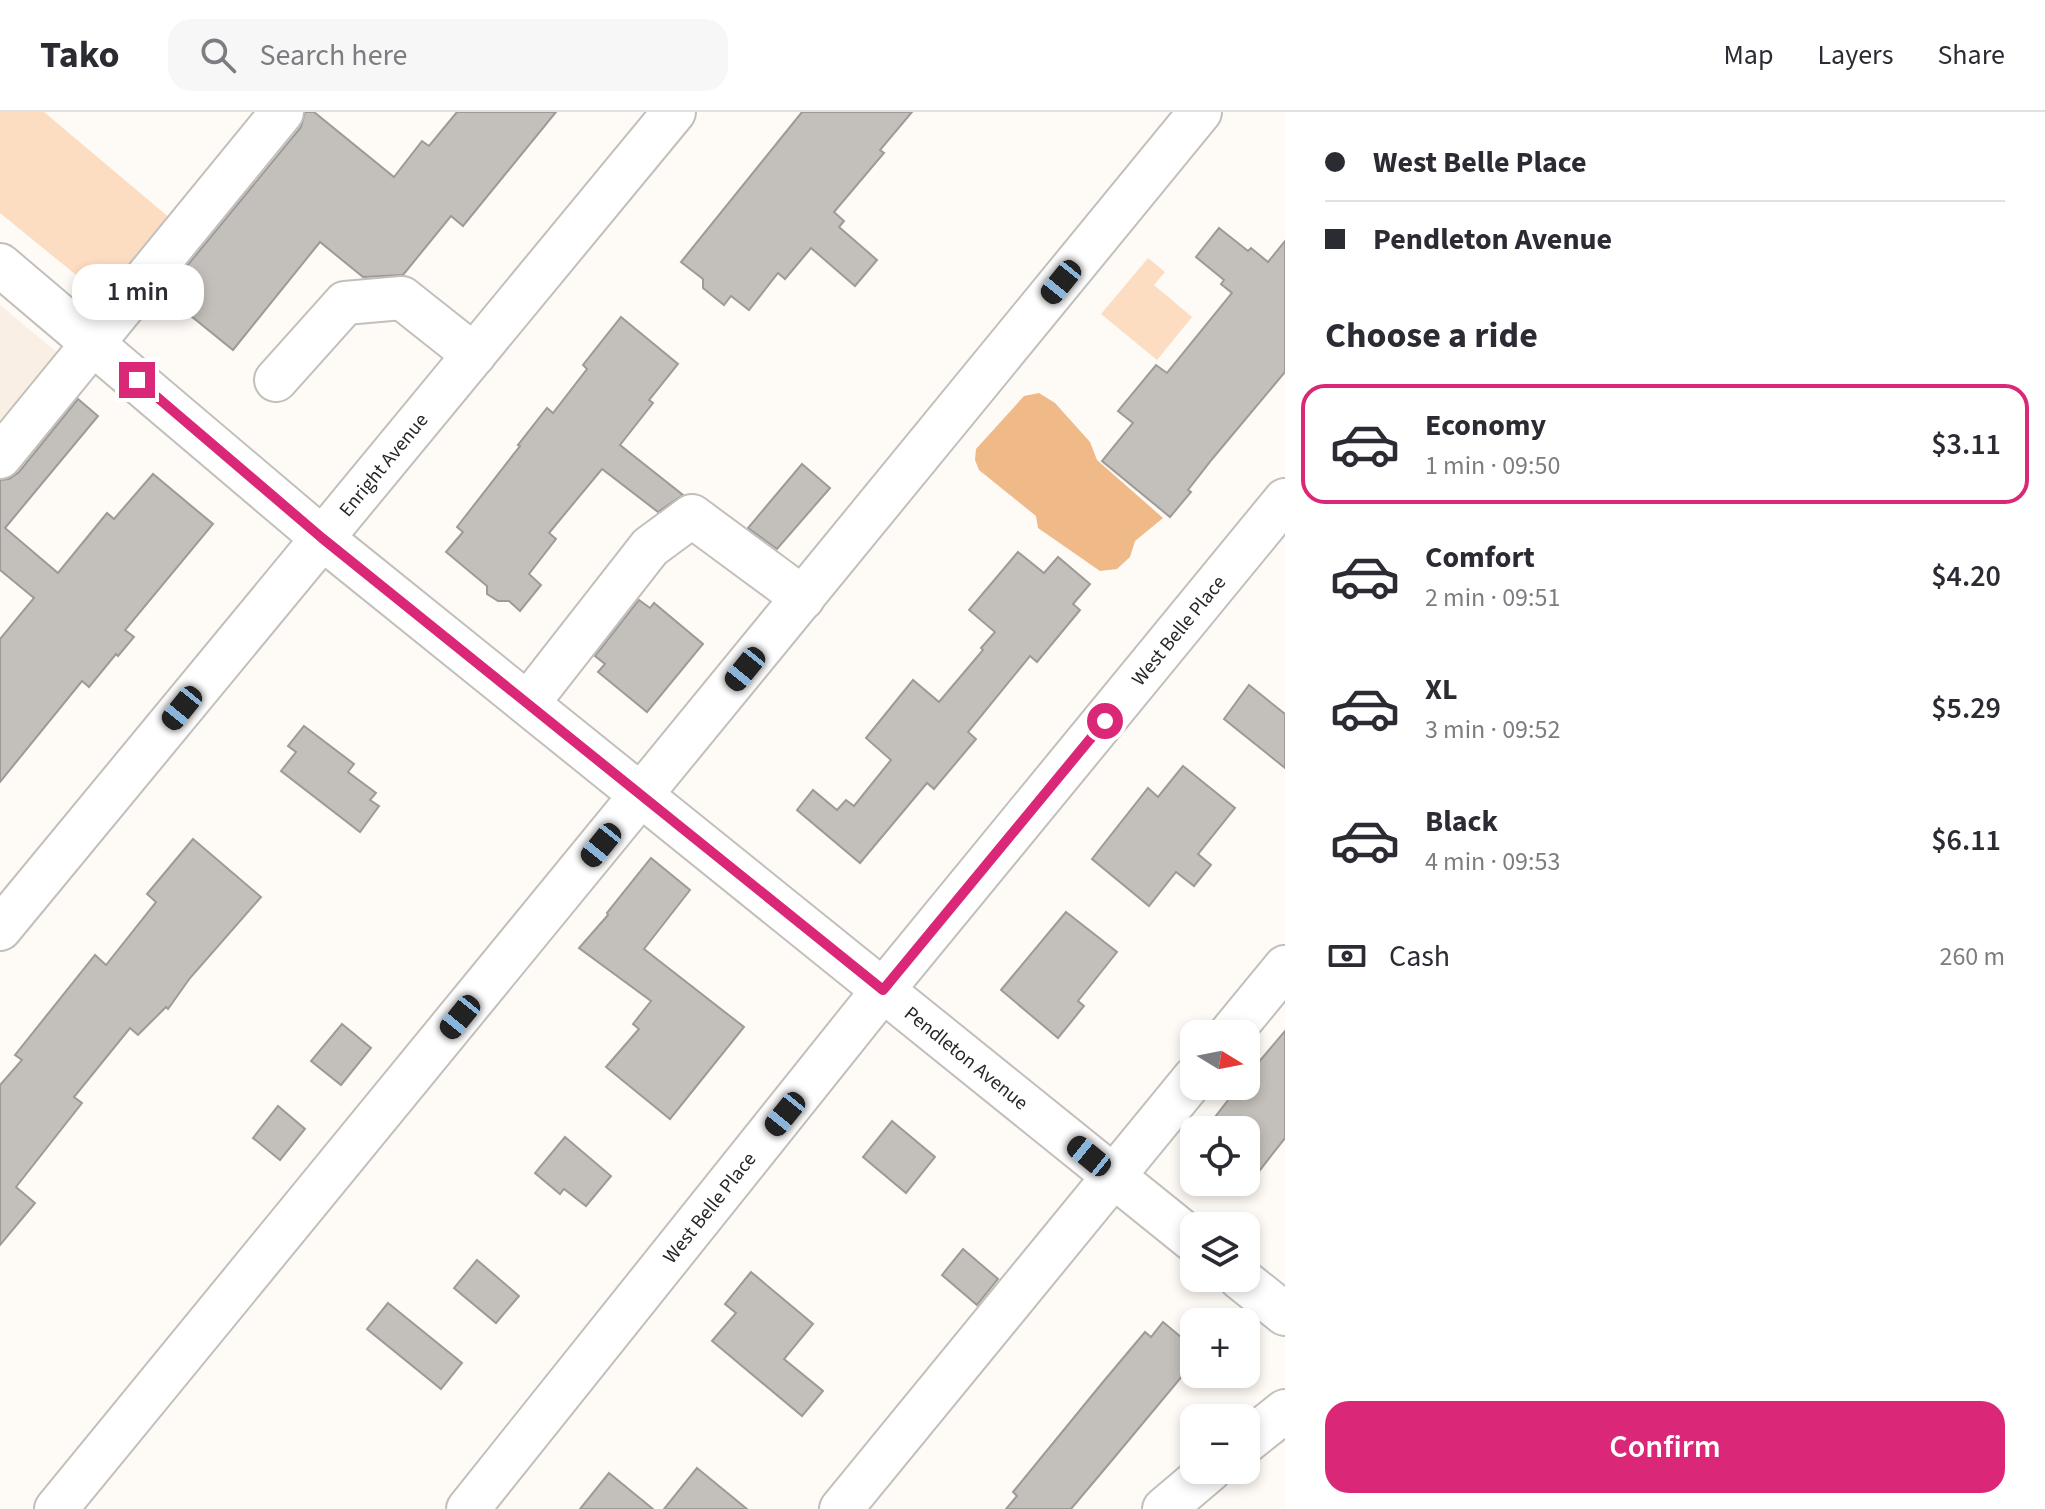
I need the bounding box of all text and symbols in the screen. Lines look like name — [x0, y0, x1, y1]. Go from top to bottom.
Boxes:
search box — [168, 19, 728, 91]
text: Tako — [40, 28, 120, 82]
icon: search — [196, 33, 240, 77]
text: Search here — [260, 34, 408, 77]
text: Map — [1723, 35, 1773, 75]
text: Layers — [1817, 35, 1893, 75]
text: Share — [1937, 35, 2005, 75]
text: West Belle Place — [1373, 141, 1587, 184]
text: Pendleton Avenue — [1373, 218, 1612, 261]
car — [1037, 256, 1085, 308]
callout: 1 min — [71, 264, 203, 320]
text: 1 min — [107, 273, 169, 310]
text: Choose a ride — [1325, 310, 1538, 361]
route end — [119, 362, 155, 398]
text: Economy — [1425, 404, 1546, 447]
street label: Enright Avenue — [333, 407, 435, 523]
icon: car — [1329, 408, 1401, 480]
text: $3.11 — [1931, 423, 2001, 466]
text: 1 min · 09:50 — [1425, 447, 1560, 484]
text: Comfort — [1425, 536, 1535, 579]
icon: car — [1329, 540, 1401, 612]
text: $4.20 — [1931, 555, 2001, 598]
street label: West Belle Place — [1125, 569, 1233, 692]
text: 2 min · 09:51 — [1425, 579, 1560, 616]
car — [721, 643, 769, 695]
text: XL — [1425, 668, 1458, 711]
icon: car — [1329, 672, 1401, 744]
car — [158, 682, 206, 734]
text: $5.29 — [1931, 687, 2001, 730]
route start — [1087, 703, 1123, 739]
text: 3 min · 09:52 — [1425, 711, 1560, 748]
text: Black — [1425, 800, 1498, 843]
icon: car — [1329, 804, 1401, 876]
car — [577, 819, 625, 871]
text: $6.11 — [1931, 819, 2001, 862]
text: 4 min · 09:53 — [1425, 843, 1560, 880]
icon: cash — [1325, 934, 1369, 978]
text: Cash — [1389, 935, 1450, 978]
text: 260 m — [1939, 938, 2005, 975]
car — [436, 991, 484, 1043]
street label: Pendleton Avenue — [898, 1000, 1034, 1117]
north arrow — [1180, 1020, 1260, 1100]
map controls — [1180, 1020, 1260, 1484]
car — [761, 1088, 809, 1140]
button: locate — [1180, 1116, 1260, 1196]
car — [1063, 1132, 1115, 1180]
street label: West Belle Place — [657, 1146, 763, 1270]
button: layers — [1180, 1212, 1260, 1292]
button: + — [1180, 1308, 1260, 1388]
button: Confirm — [1325, 1401, 2005, 1493]
button: − — [1180, 1404, 1260, 1484]

